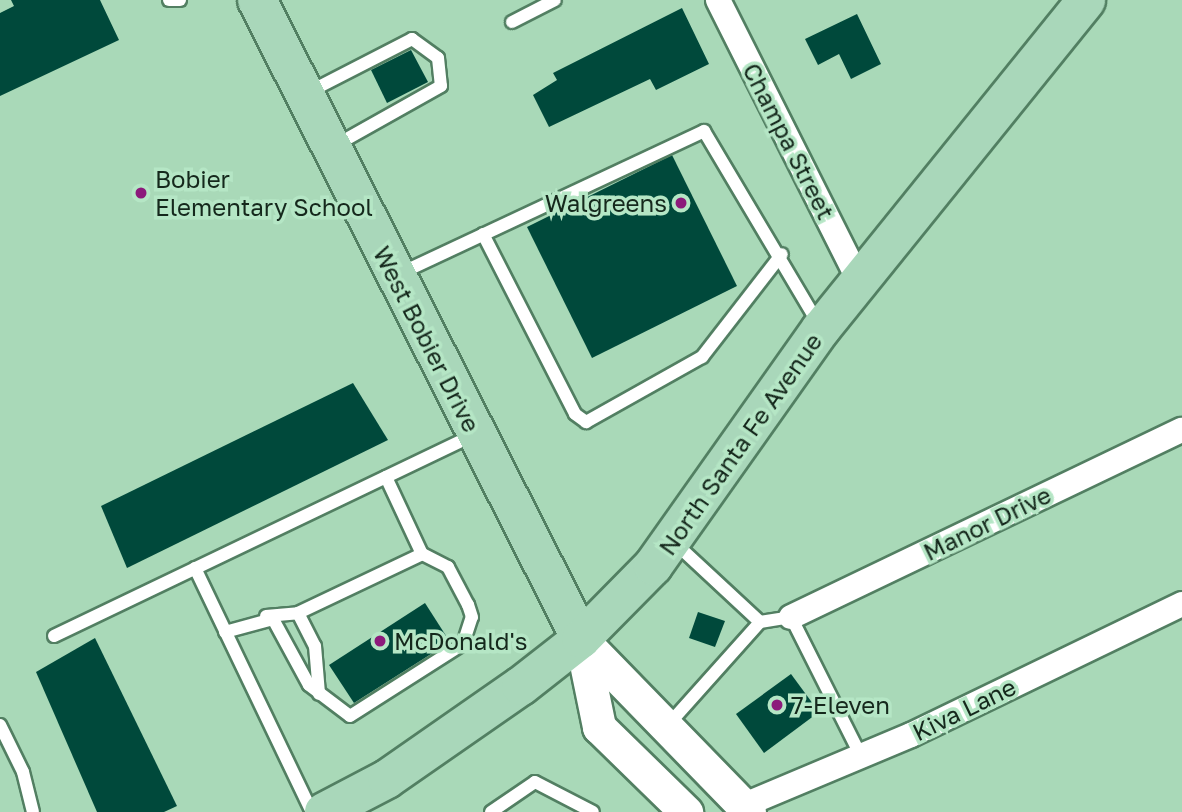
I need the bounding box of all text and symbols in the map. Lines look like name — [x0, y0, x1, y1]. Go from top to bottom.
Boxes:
street label: Champa Street — [737, 58, 841, 224]
place label: Bobier Elementary School — [155, 165, 373, 221]
marker: Bobier Elementary School — [133, 185, 149, 201]
place label: Walgreens — [545, 189, 667, 217]
marker: Walgreens — [673, 195, 689, 211]
street label: West Bobier Drive — [368, 241, 486, 437]
street label: North Santa Fe Avenue — [652, 328, 828, 560]
street label: Manor Drive — [919, 480, 1055, 566]
place label: McDonald's — [394, 627, 527, 655]
marker: McDonald's — [372, 633, 388, 649]
street label: Kiva Lane — [908, 672, 1020, 746]
place label: 7-Eleven — [791, 691, 890, 719]
marker: 7-Eleven — [769, 697, 785, 713]

